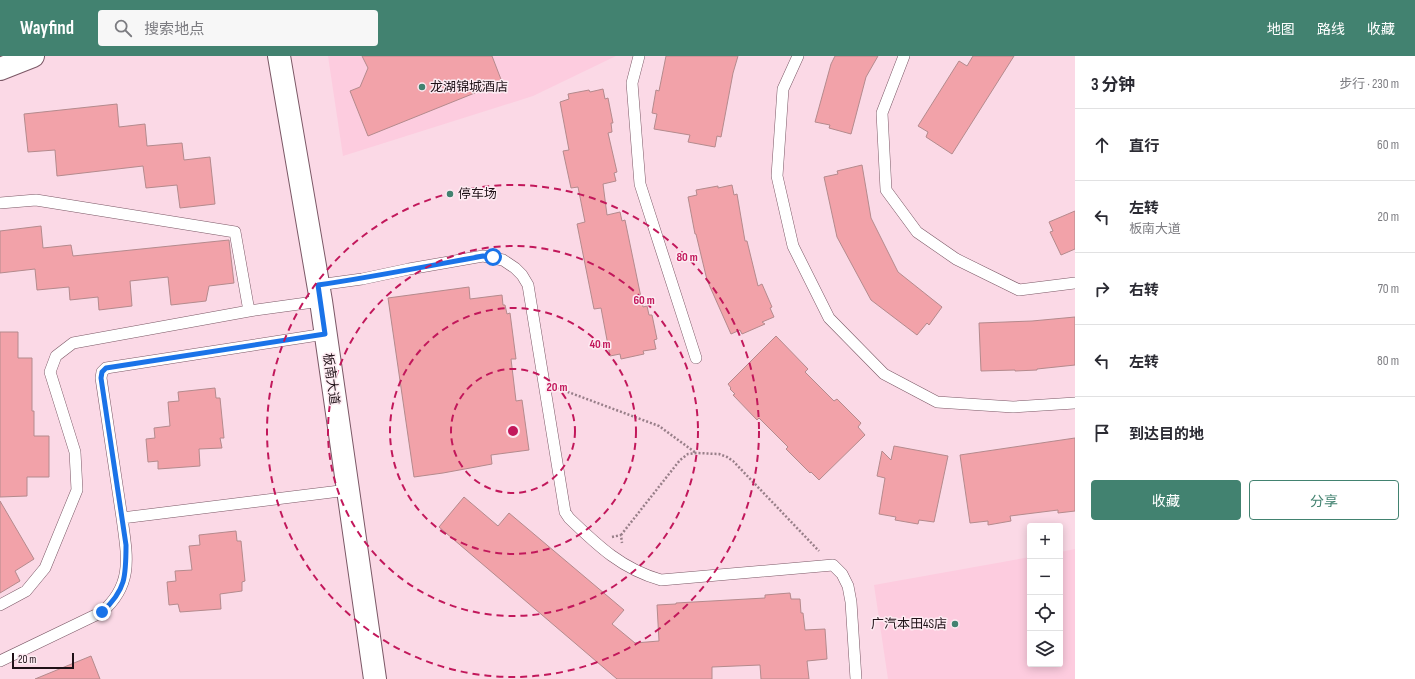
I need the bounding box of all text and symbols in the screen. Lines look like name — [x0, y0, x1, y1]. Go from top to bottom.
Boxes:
search box — [98, 10, 378, 46]
text: Wayfind — [20, 17, 74, 40]
icon: search — [112, 17, 134, 39]
text: 搜索地点 — [144, 20, 204, 39]
text: 地图 — [1267, 21, 1295, 38]
text: 路线 — [1317, 21, 1345, 38]
text: 收藏 — [1367, 21, 1395, 38]
text: 3 分钟 — [1091, 75, 1135, 95]
text: 步行 · 230 m — [1339, 76, 1399, 92]
place label: 龙湖锦城酒店 — [430, 79, 508, 95]
marker: 龙湖锦城酒店 — [417, 82, 427, 92]
icon: ahead — [1091, 134, 1113, 156]
text: 直行 — [1129, 137, 1159, 156]
text: 60 m — [1377, 137, 1399, 153]
place label: 停车场 — [458, 186, 497, 202]
marker: 停车场 — [445, 189, 455, 199]
text: 左转 — [1129, 199, 1159, 218]
icon: left — [1091, 206, 1113, 228]
text: 20 m — [1377, 209, 1399, 225]
text: 板南大道 — [1129, 221, 1181, 237]
route start — [484, 248, 502, 266]
text: 80 m — [676, 250, 698, 265]
icon: right — [1091, 278, 1113, 300]
text: 右转 — [1129, 281, 1159, 300]
text: 70 m — [1378, 281, 1399, 297]
text: 60 m — [633, 293, 655, 308]
text: 40 m — [589, 337, 611, 352]
icon: left — [1091, 350, 1113, 372]
street label: 板南大道 — [319, 352, 343, 406]
text: 左转 — [1129, 353, 1159, 372]
text: 80 m — [1377, 353, 1399, 369]
text: 20 m — [547, 380, 567, 395]
icon: arrive — [1091, 422, 1113, 444]
centre of rings — [506, 424, 520, 438]
text: 到达目的地 — [1129, 425, 1204, 444]
button: 收藏 — [1091, 480, 1241, 520]
button: 分享 — [1249, 480, 1399, 520]
map controls — [1027, 523, 1063, 667]
button: + — [1027, 523, 1063, 559]
button: − — [1027, 559, 1063, 595]
button: locate — [1027, 595, 1063, 631]
route end — [93, 603, 111, 621]
place label: 广汽本田4S店 — [871, 616, 947, 632]
marker: 广汽本田4S店 — [950, 619, 960, 629]
button: layers — [1027, 631, 1063, 667]
scale bar — [12, 651, 74, 670]
text: 20 m — [18, 653, 36, 666]

